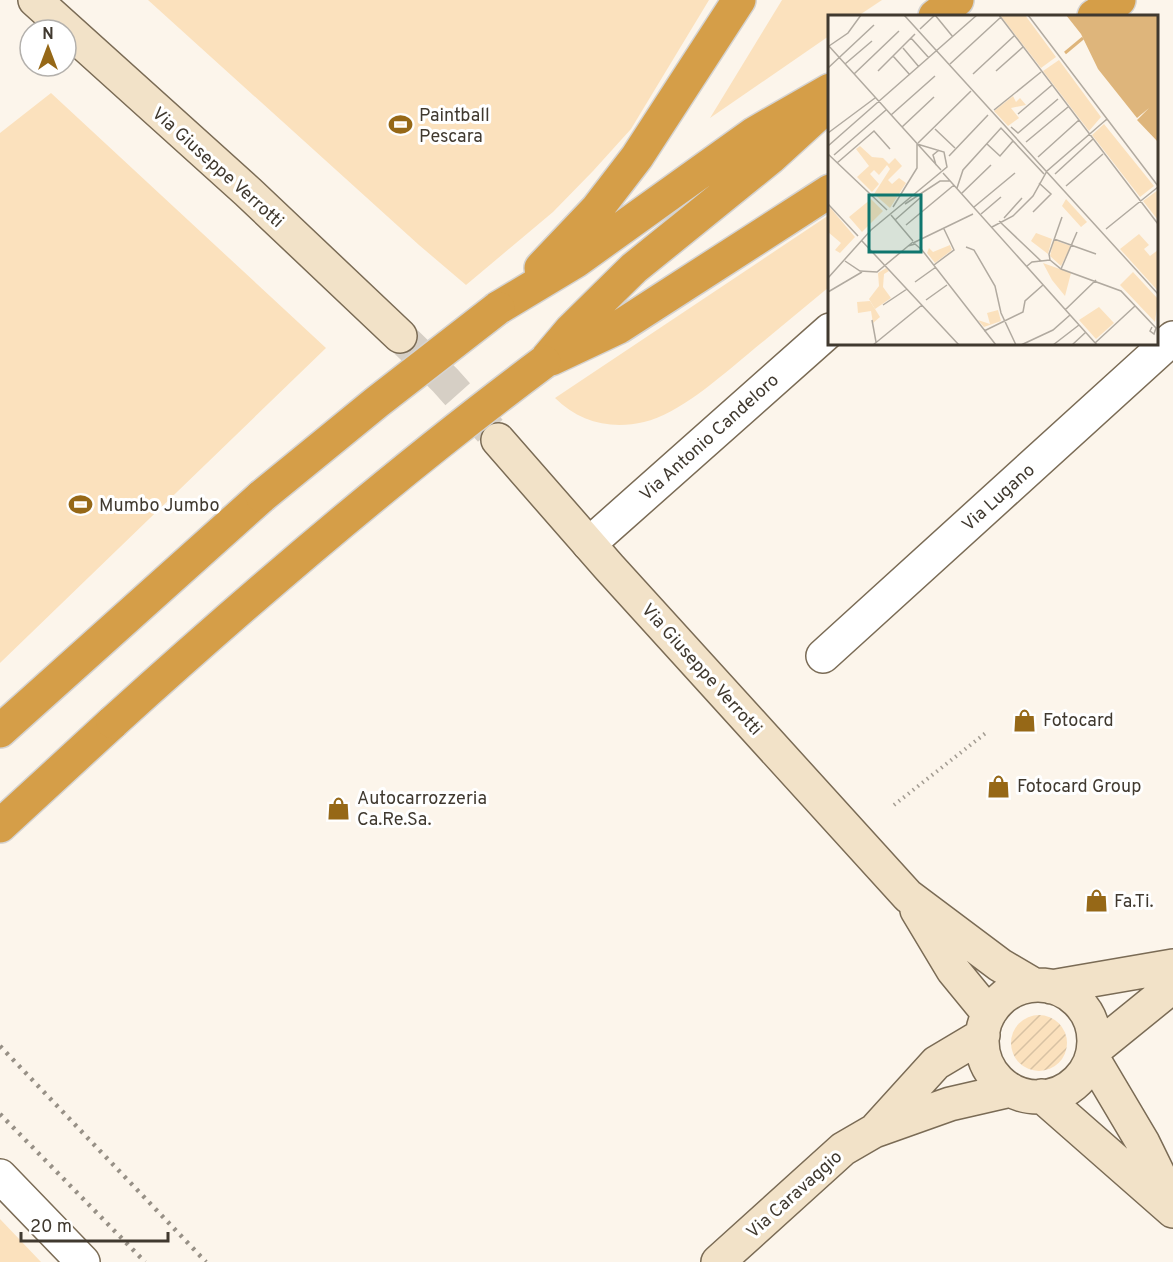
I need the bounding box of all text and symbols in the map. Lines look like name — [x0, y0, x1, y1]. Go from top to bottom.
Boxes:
inset map — [828, 15, 1158, 345]
north arrow — [18, 18, 78, 78]
text: N — [42, 25, 54, 45]
street label: Via Giuseppe Verrotti — [146, 103, 288, 233]
place label: Paintball Pescara — [419, 105, 490, 149]
sports icon: Paintball Pescara — [388, 112, 414, 138]
street label: Via Antonio Candeloro — [636, 369, 784, 507]
street label: Via Lugano — [958, 459, 1040, 537]
sports icon: Mumbo Jumbo — [68, 492, 94, 518]
place label: Mumbo Jumbo — [99, 495, 219, 518]
street label: Via Giuseppe Verrotti — [636, 599, 766, 741]
shop icon: Fotocard — [1012, 707, 1038, 733]
place label: Fotocard — [1043, 710, 1114, 733]
shop icon: Fotocard Group — [986, 773, 1012, 799]
place label: Fotocard Group — [1017, 776, 1141, 799]
place label: Autocarrozzeria Ca.Re.Sa. — [357, 788, 487, 832]
shop icon: Autocarrozzeria Ca.Re.Sa. — [326, 795, 352, 821]
shop icon: Fa.Ti. — [1083, 888, 1109, 914]
place label: Fa.Ti. — [1114, 891, 1154, 914]
street label: Via Caravaggio — [742, 1146, 848, 1244]
scale bar — [21, 1205, 168, 1243]
text: 20 m — [30, 1216, 72, 1239]

